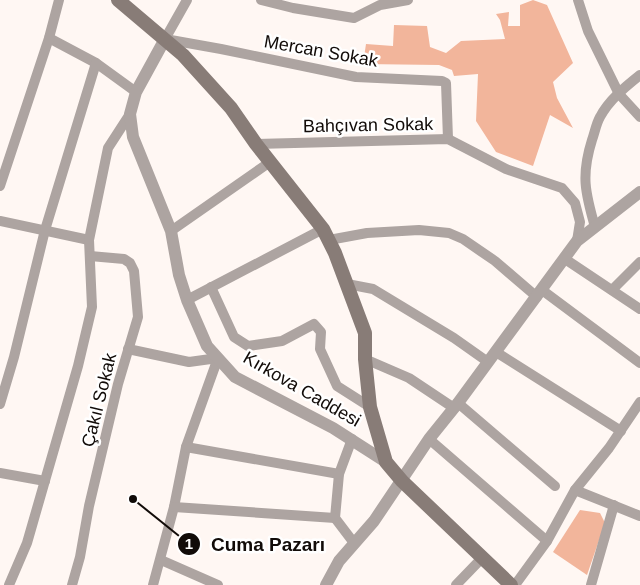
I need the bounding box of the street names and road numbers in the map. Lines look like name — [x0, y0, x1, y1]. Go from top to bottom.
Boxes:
street label: Mercan Sokak — [263, 31, 380, 71]
street label: Bahçıvan Sokak — [303, 114, 434, 136]
street label: Kırkova Caddesi — [240, 347, 364, 431]
street label: Çakıl Sokak — [78, 350, 121, 449]

